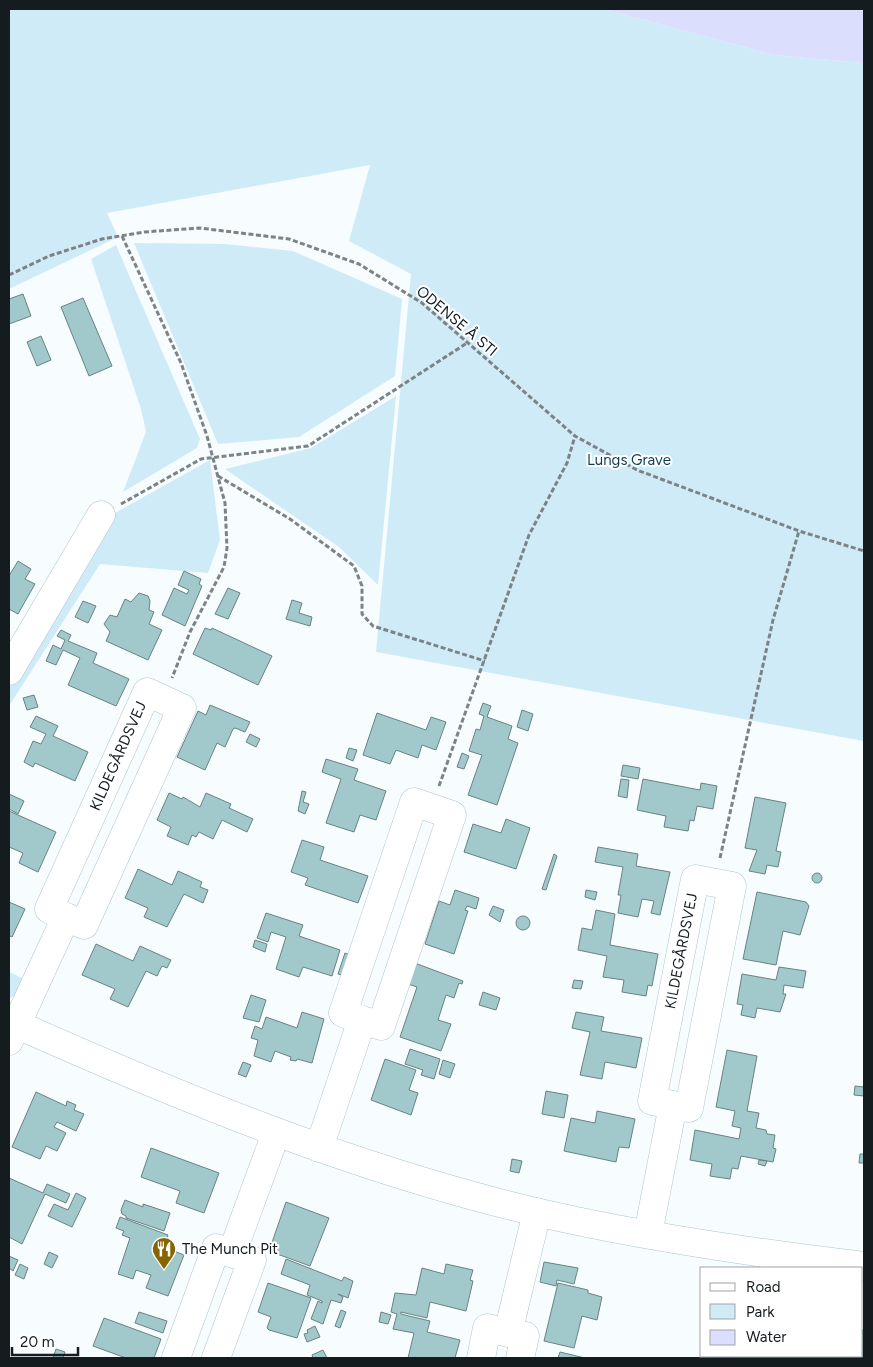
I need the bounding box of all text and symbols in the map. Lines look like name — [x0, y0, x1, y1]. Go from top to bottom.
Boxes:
street label: ODENSE Å STI — [413, 282, 501, 360]
park label: Lungs Grave — [587, 451, 671, 469]
street label: KILDEGÅRDSVEJ — [86, 699, 150, 813]
street label: KILDEGÅRDSVEJ — [661, 892, 701, 1010]
restaurant icon: The Munch Pit — [151, 1236, 177, 1270]
place label: The Munch Pit — [182, 1240, 278, 1258]
legend — [700, 1267, 863, 1357]
text: Road — [746, 1278, 781, 1296]
text: Park — [746, 1303, 775, 1321]
scale bar — [12, 1324, 79, 1356]
text: Water — [746, 1328, 786, 1346]
text: 20 m — [20, 1333, 54, 1351]

